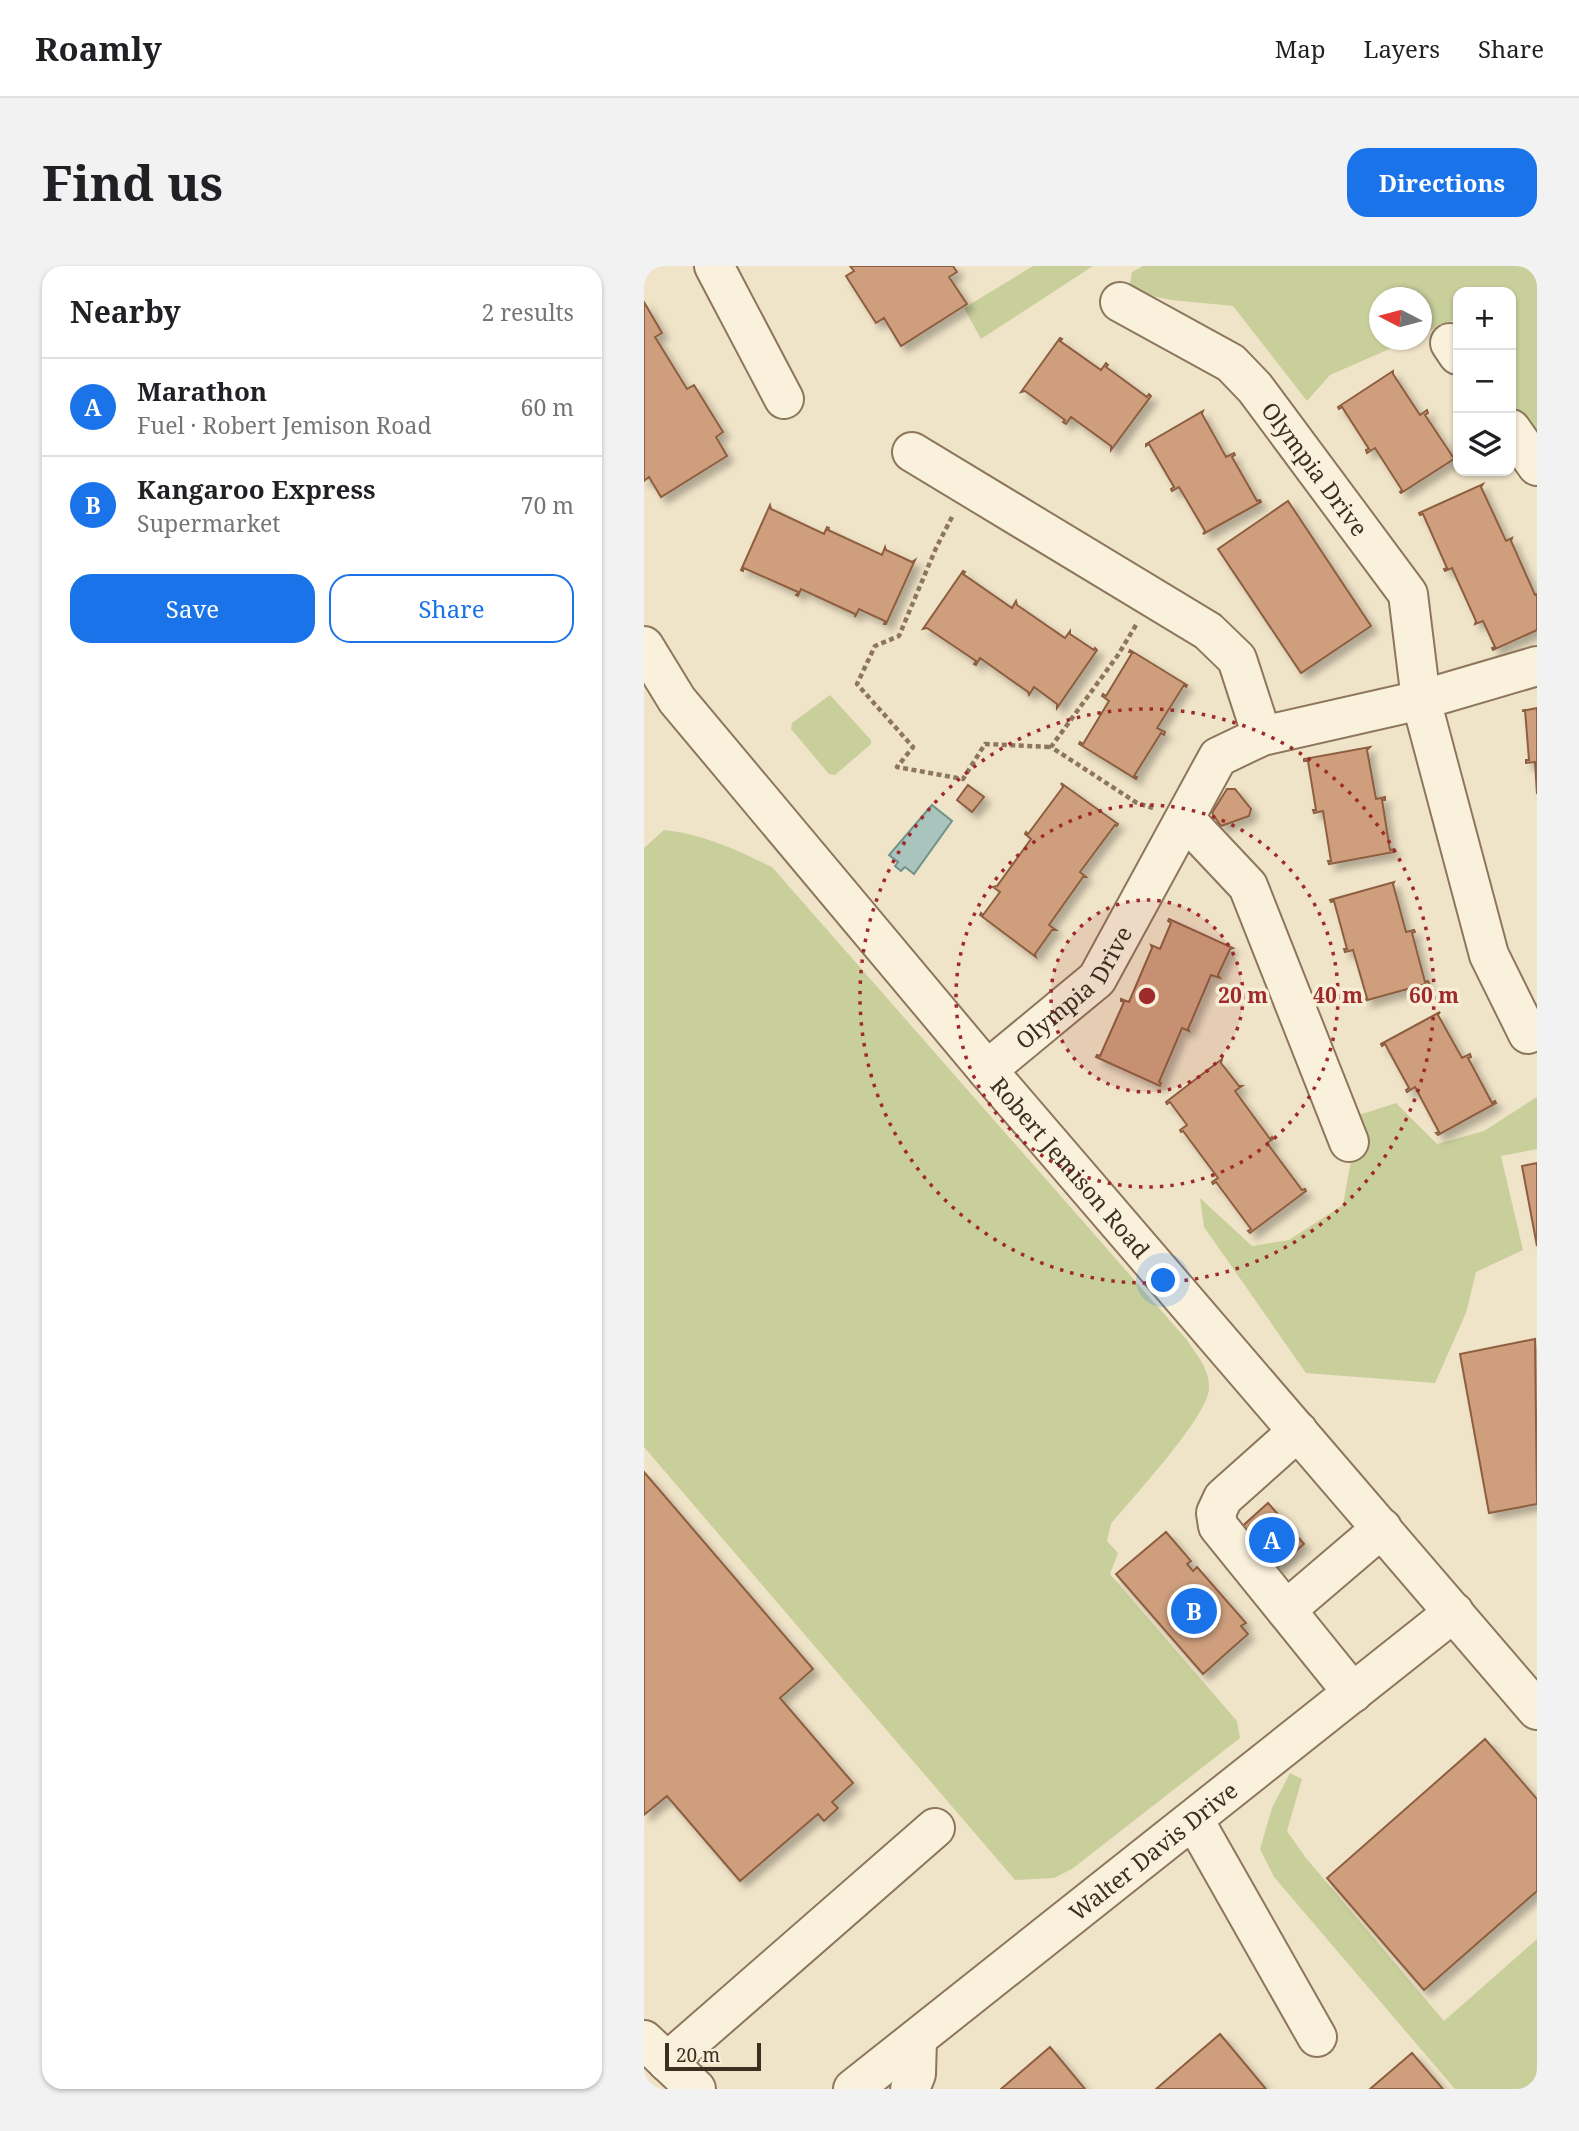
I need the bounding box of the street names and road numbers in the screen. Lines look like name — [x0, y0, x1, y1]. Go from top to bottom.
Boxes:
street label: Olympia Drive — [1254, 395, 1376, 543]
street label: Olympia Drive — [1008, 920, 1139, 1056]
street label: Robert Jemison Road — [984, 1070, 1157, 1264]
street label: Walter Davis Drive — [1062, 1774, 1244, 1928]

